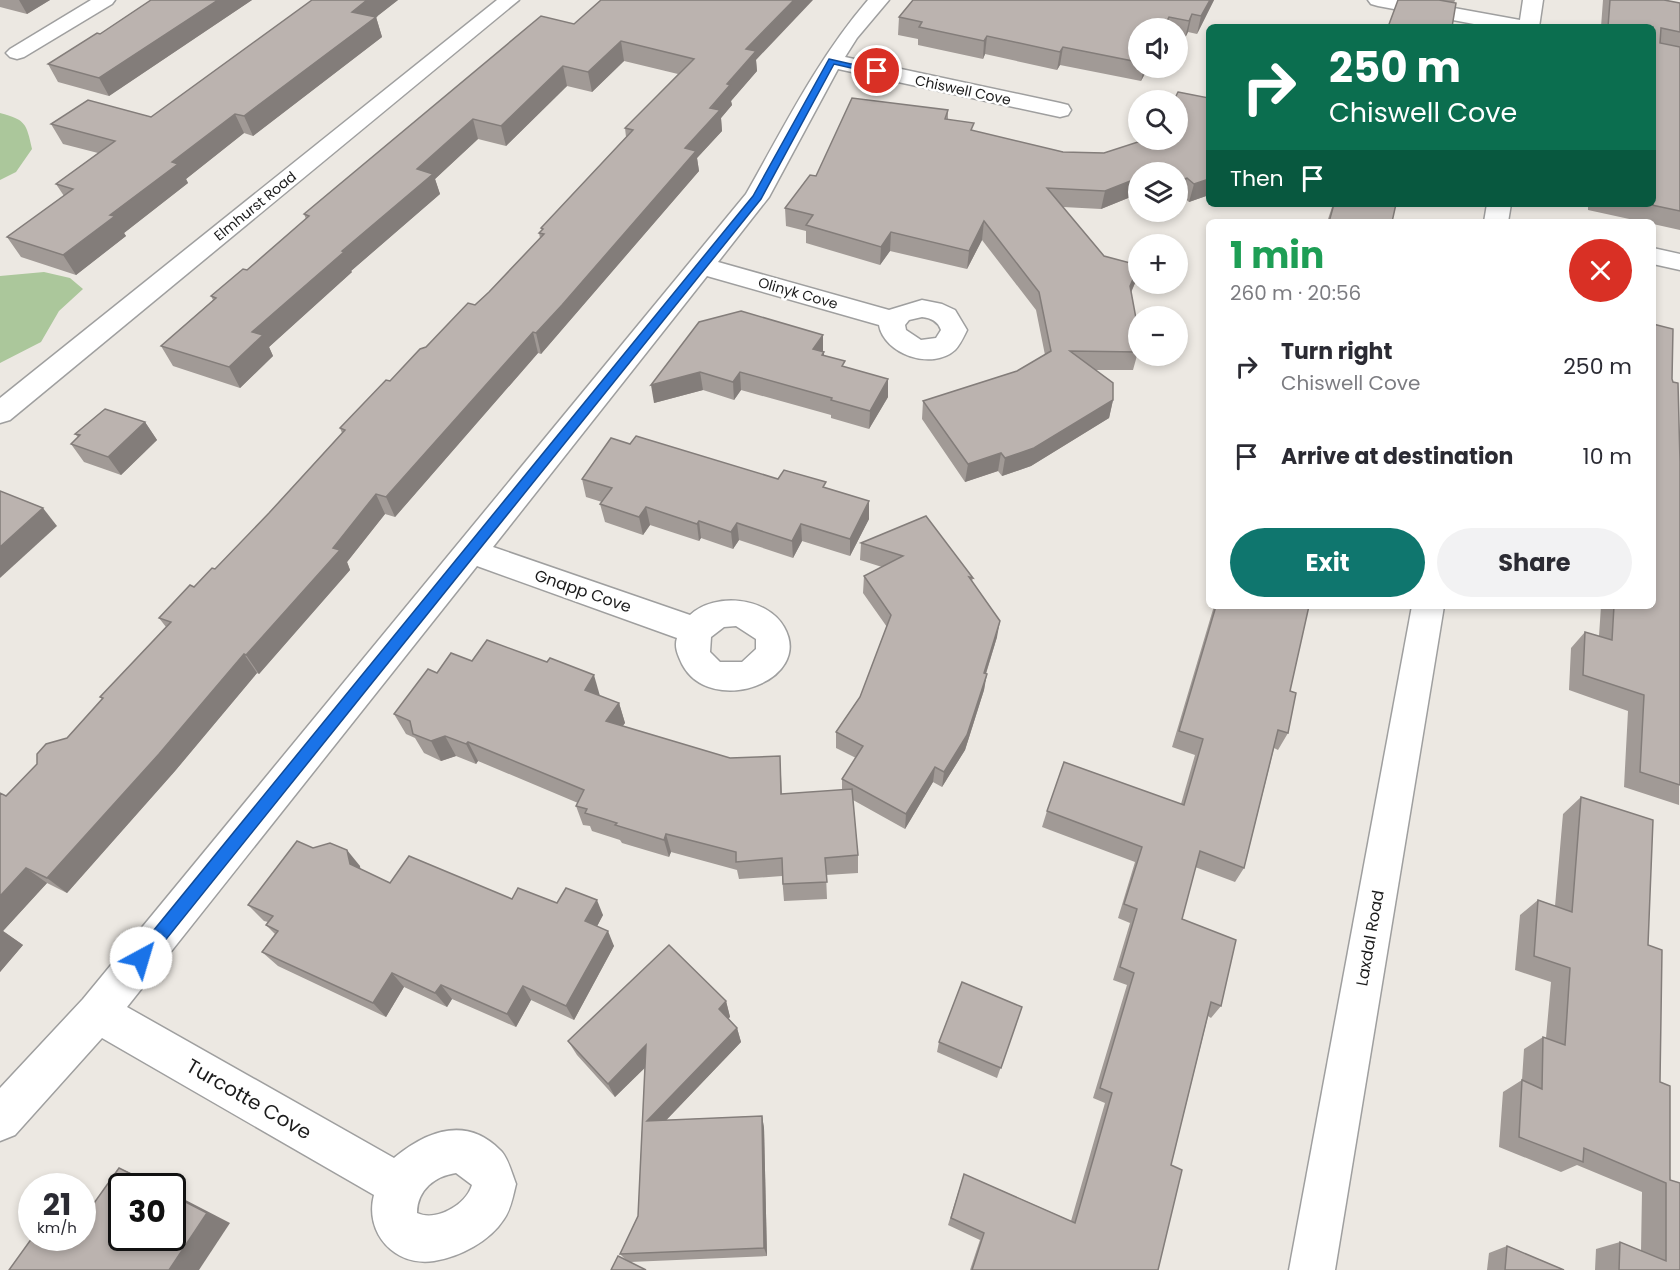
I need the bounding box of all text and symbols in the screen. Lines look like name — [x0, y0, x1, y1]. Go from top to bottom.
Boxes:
map controls — [1128, 18, 1188, 366]
button: sound — [1128, 18, 1188, 78]
text: 250 m — [1329, 38, 1461, 97]
pin — [851, 45, 902, 96]
icon: right — [1230, 48, 1308, 126]
icon: arrive — [860, 54, 893, 87]
street label: Chiswell Cove — [913, 70, 1013, 110]
button: search — [1128, 90, 1188, 150]
text: Chiswell Cove — [1329, 94, 1517, 131]
button: layers — [1128, 162, 1188, 222]
icon: arrive — [1296, 162, 1329, 195]
text: Then — [1230, 163, 1284, 194]
street label: Elmhurst Road — [210, 167, 300, 245]
text: 1 min — [1230, 230, 1324, 281]
button: + — [1128, 234, 1188, 294]
button: close — [1569, 239, 1632, 302]
street label: Olinyk Cove — [756, 272, 840, 314]
text: 260 m · 20:56 — [1230, 279, 1361, 307]
button: − — [1128, 306, 1188, 366]
text: Turn right — [1281, 336, 1392, 367]
icon: right — [1230, 350, 1263, 383]
text: 250 m — [1563, 351, 1632, 382]
text: Chiswell Cove — [1281, 369, 1420, 397]
icon: arrive — [1230, 440, 1263, 473]
text: Arrive at destination — [1281, 441, 1513, 472]
text: 10 m — [1583, 441, 1632, 472]
button: Exit — [1230, 528, 1425, 597]
button: Share — [1437, 528, 1632, 597]
street label: Gnapp Cove — [532, 564, 635, 618]
street label: Laxdal Road — [1350, 888, 1390, 988]
position arrow — [109, 926, 173, 990]
street label: Turcotte Cove — [181, 1052, 317, 1146]
speed limit sign: 30 — [108, 1173, 186, 1251]
text: 21 — [43, 1183, 71, 1226]
text: km/h — [37, 1217, 77, 1238]

